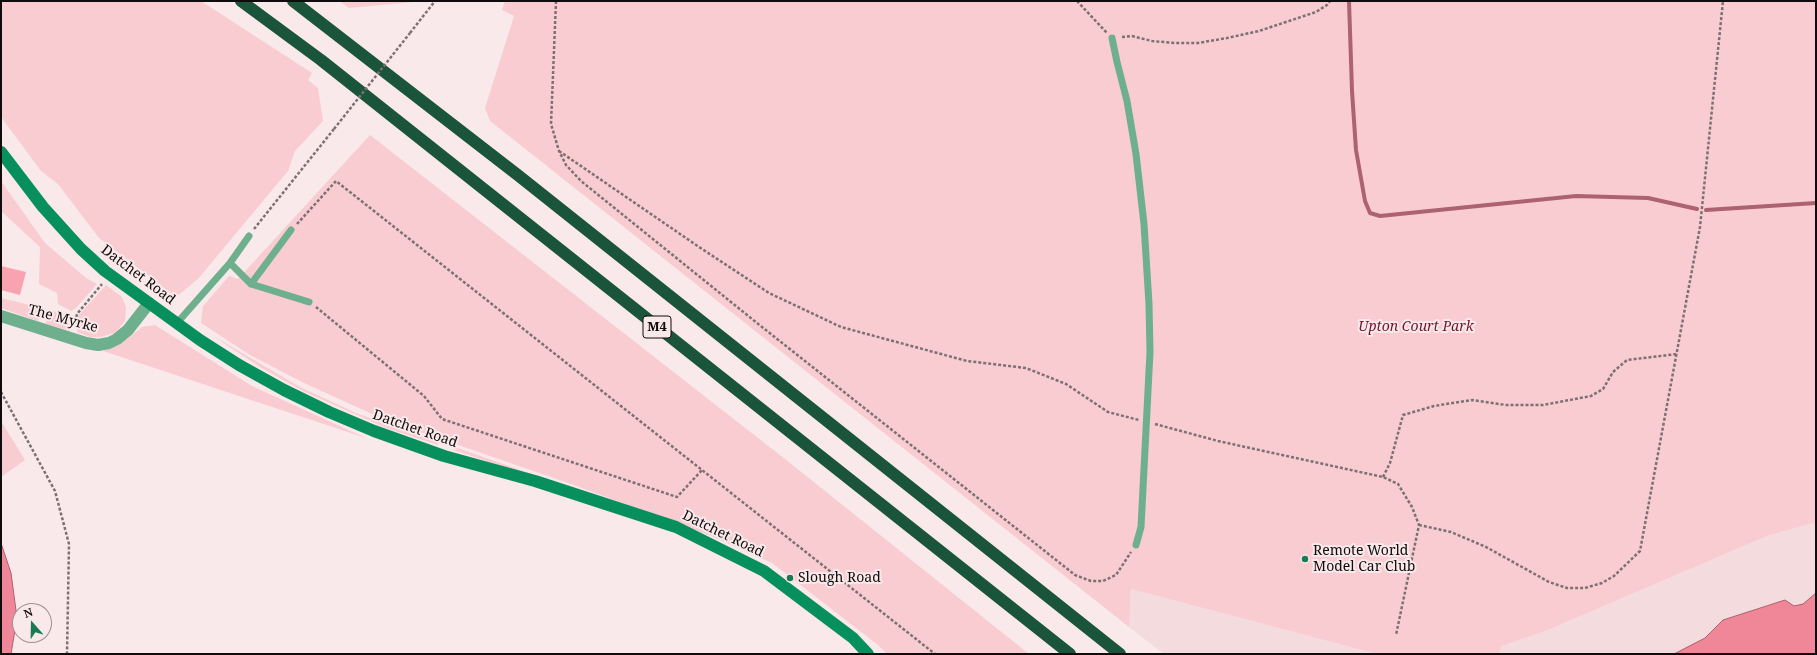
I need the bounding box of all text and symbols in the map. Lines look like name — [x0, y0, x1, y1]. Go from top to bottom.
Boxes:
street label: Datchet Road — [98, 242, 178, 308]
street label: The Myrke — [26, 302, 100, 336]
road number: M4 — [643, 316, 671, 338]
park label: Upton Court Park — [1358, 319, 1474, 335]
street label: Datchet Road — [370, 407, 460, 451]
street label: Datchet Road — [680, 507, 766, 561]
place label: Remote World Model Car Club — [1313, 543, 1415, 576]
marker: Remote World Model Car Club — [1300, 554, 1310, 564]
place label: Slough Road — [798, 570, 881, 586]
marker: Slough Road — [785, 573, 795, 583]
north arrow — [12, 603, 52, 643]
text: N — [21, 604, 35, 621]

